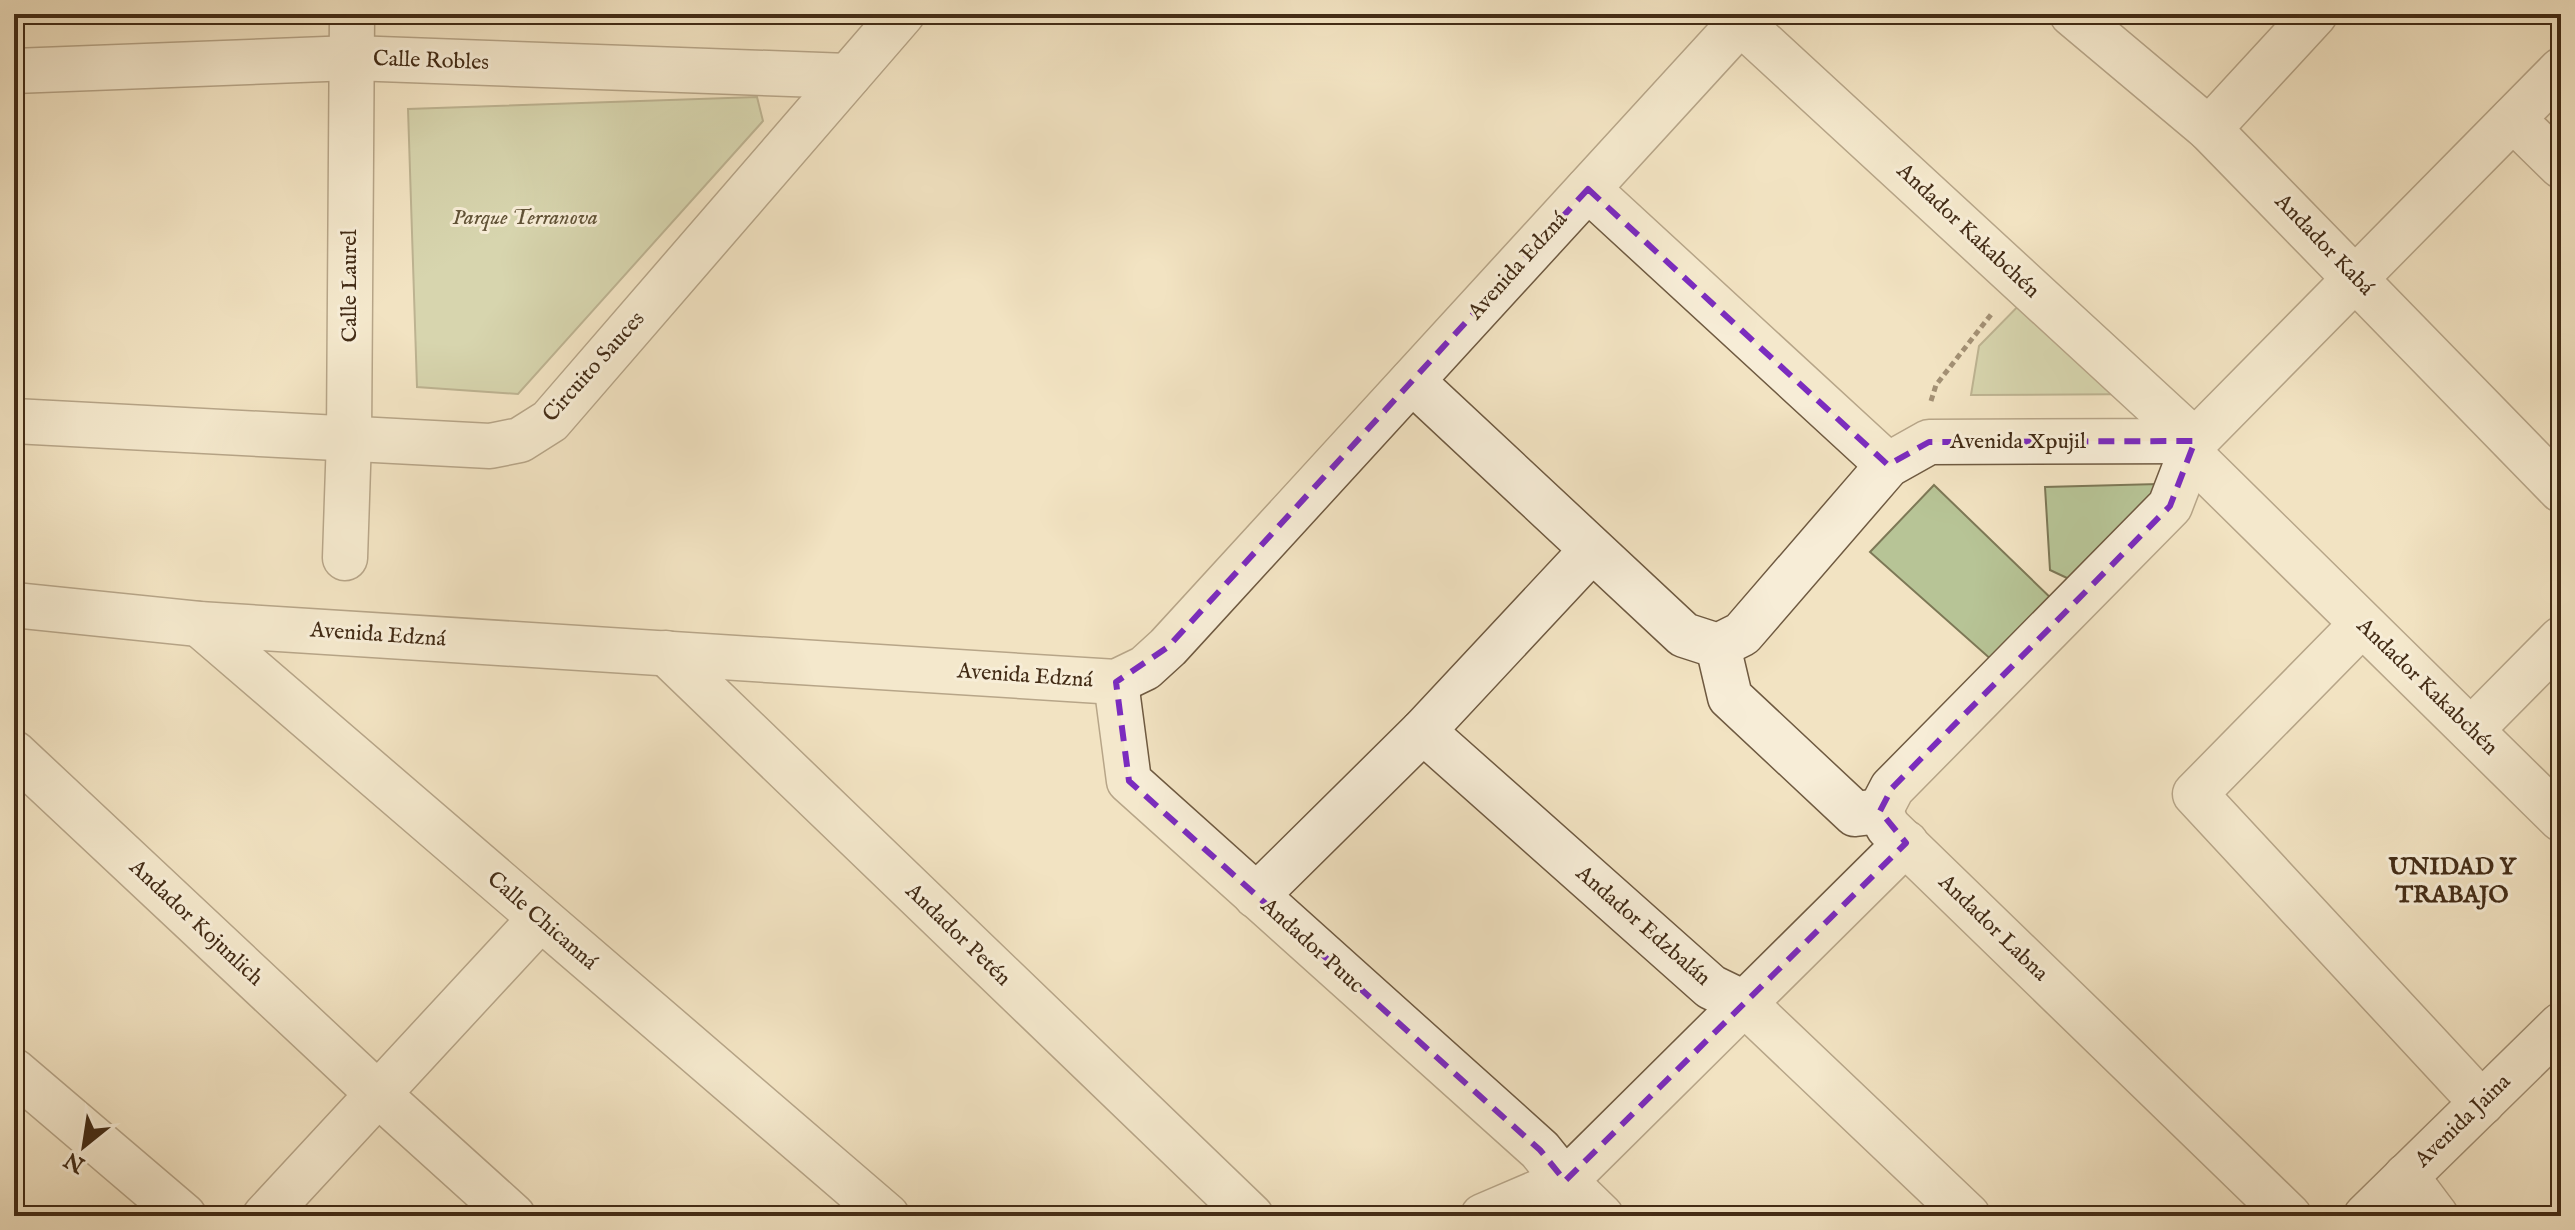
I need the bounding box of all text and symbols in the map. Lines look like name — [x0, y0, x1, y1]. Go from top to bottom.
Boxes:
street label: Calle Robles — [373, 45, 489, 77]
street label: Andador Kakabchén — [1890, 157, 2046, 305]
street label: Andador Kabá — [2268, 187, 2380, 302]
park label: Parque Terranova — [452, 204, 598, 232]
street label: Avenida Edzná — [1461, 206, 1574, 327]
street label: Calle Laurel — [336, 230, 364, 342]
street label: Circuito Sauces — [537, 306, 651, 428]
street label: Avenida Xpujil — [1949, 428, 2086, 456]
street label: Andador Kakabchén — [2350, 612, 2504, 762]
street label: Avenida Edzná — [308, 616, 447, 654]
street label: Avenida Edzná — [955, 657, 1094, 695]
district label: UNIDAD Y TRABAJO — [2387, 852, 2517, 911]
street label: Andador Kojunlich — [122, 853, 269, 992]
street label: Andador Edzbalán — [1569, 859, 1717, 992]
street label: Calle Chicanná — [481, 865, 603, 977]
street label: Andador Labna — [1931, 868, 2054, 988]
street label: Andador Petén — [899, 877, 1017, 993]
street label: Andador Puuc — [1254, 892, 1369, 1000]
street label: Avenida Jaina — [2408, 1068, 2517, 1174]
north arrow — [44, 1106, 124, 1186]
text: N — [60, 1145, 91, 1179]

